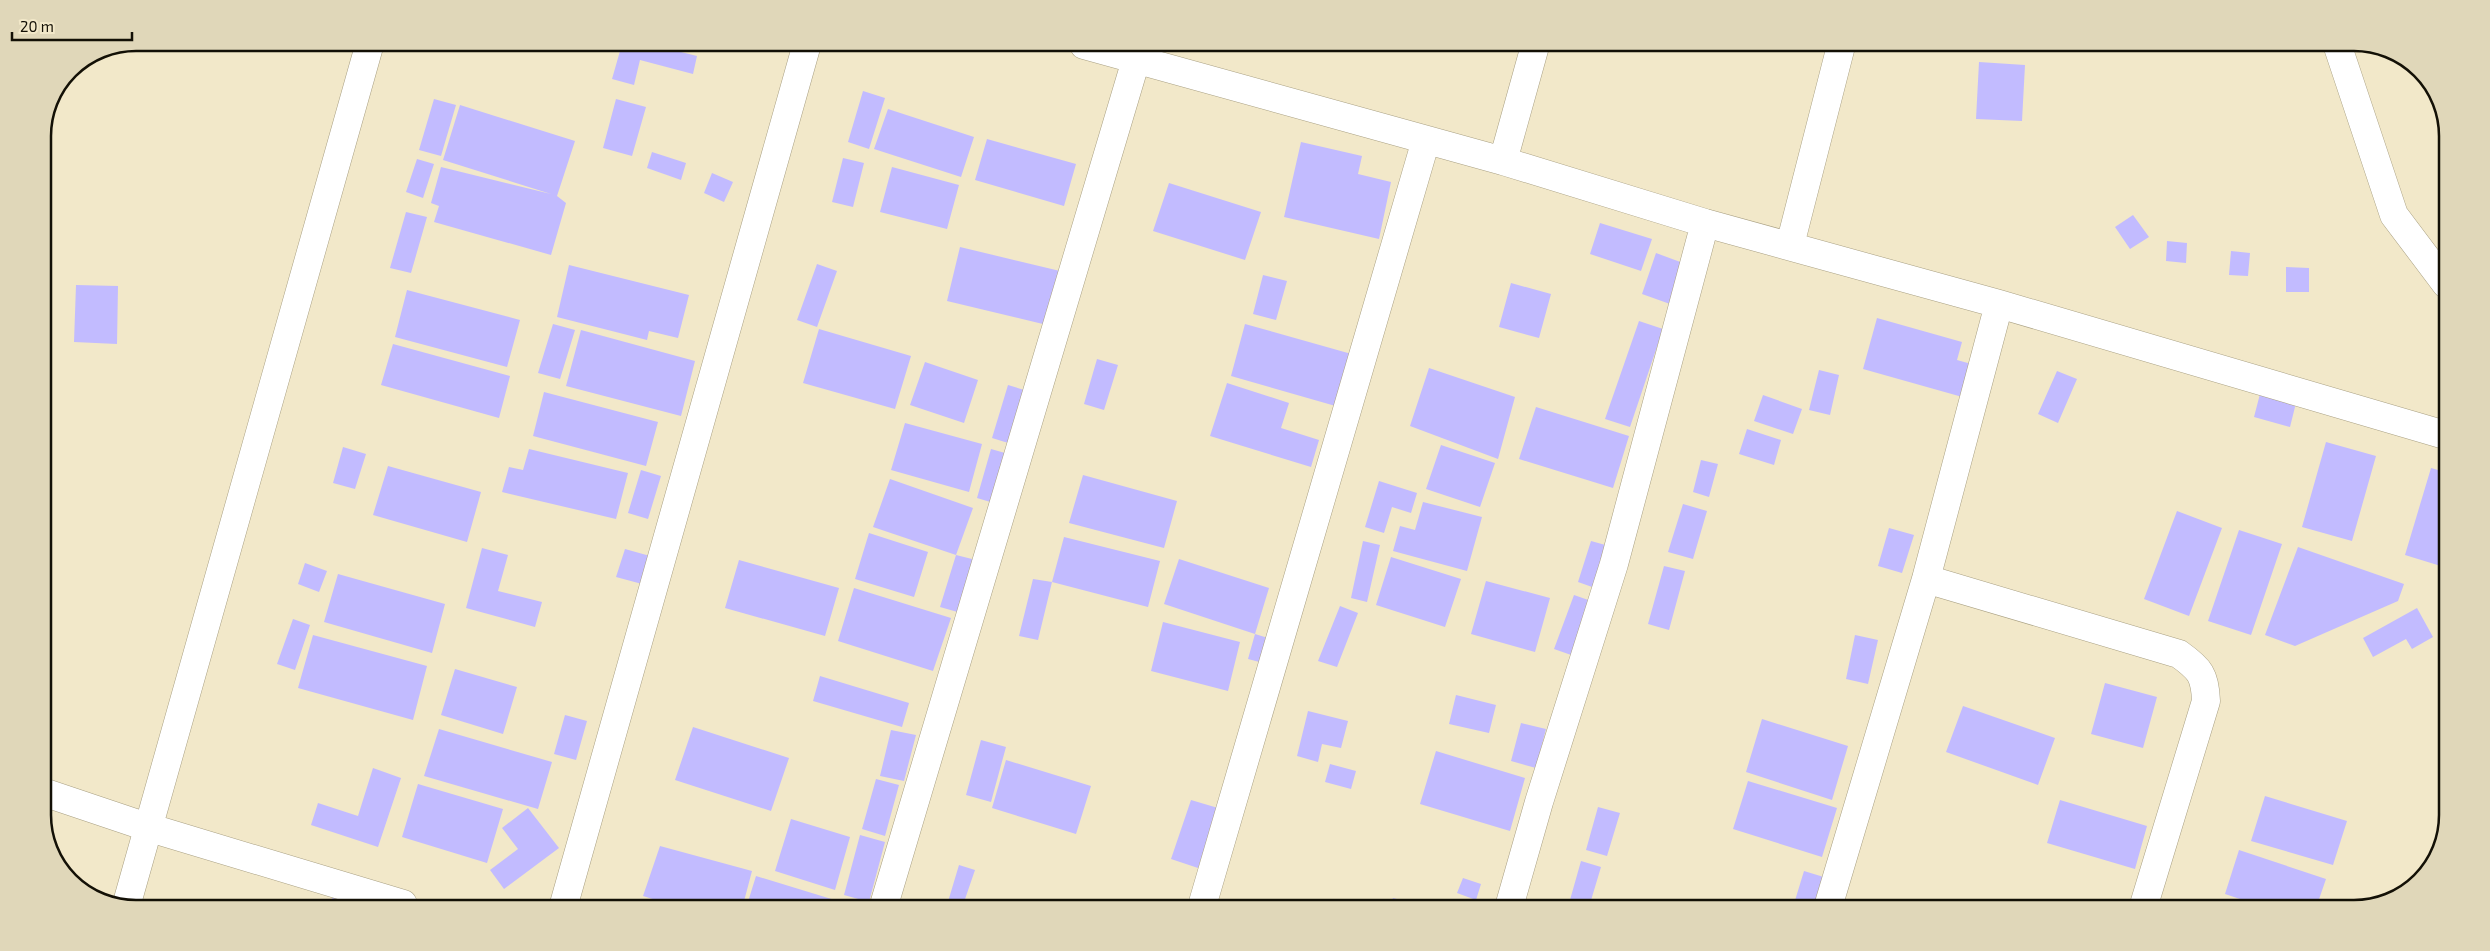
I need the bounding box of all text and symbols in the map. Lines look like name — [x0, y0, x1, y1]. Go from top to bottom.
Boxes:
scale bar — [12, 10, 132, 42]
text: 20 m — [20, 17, 54, 35]

